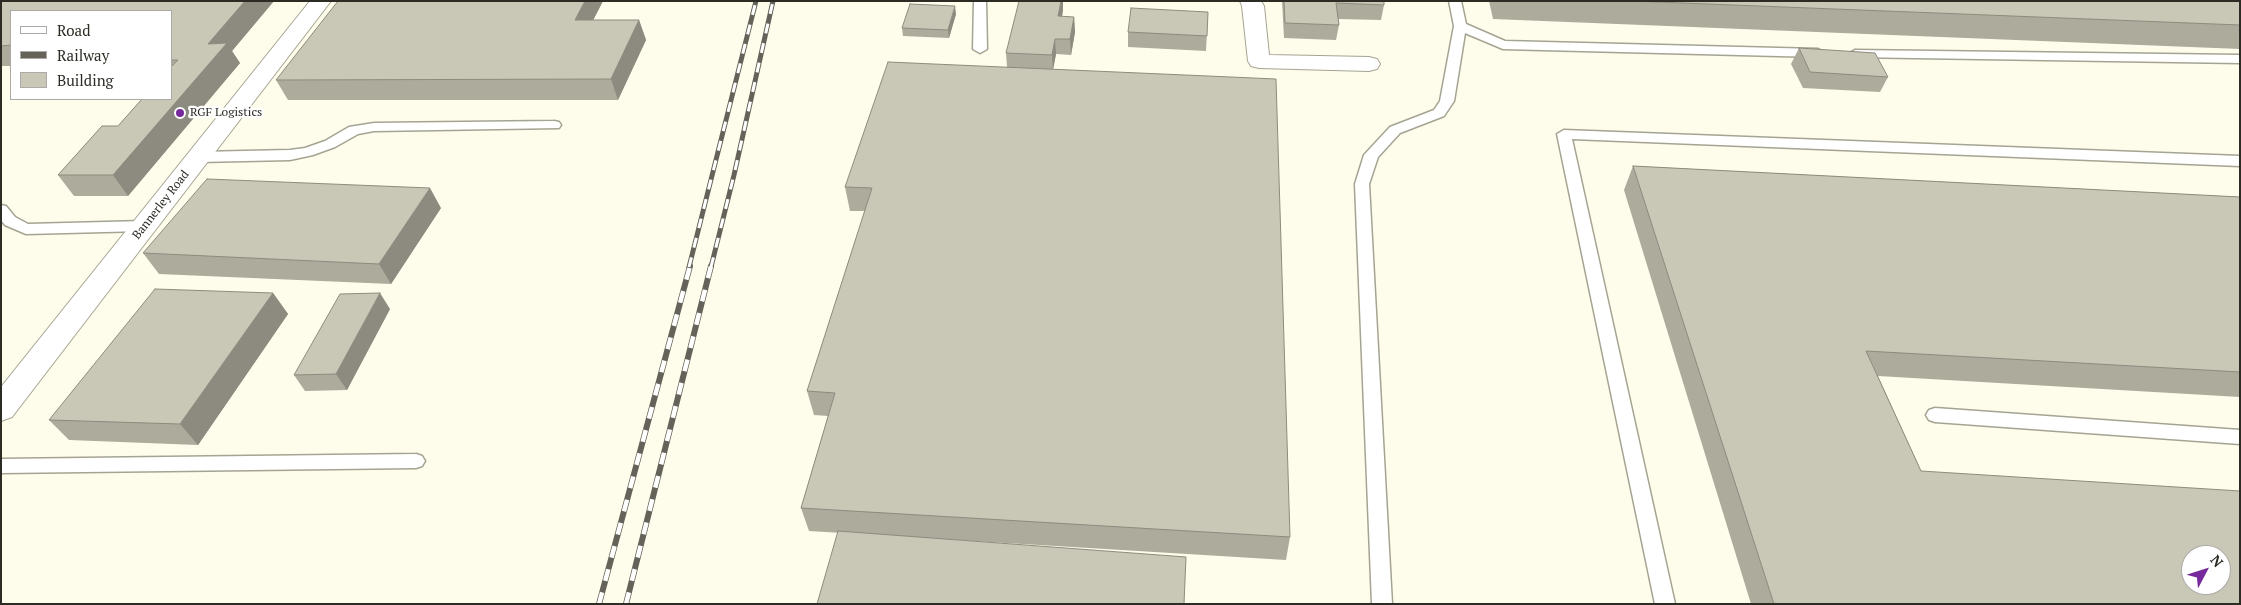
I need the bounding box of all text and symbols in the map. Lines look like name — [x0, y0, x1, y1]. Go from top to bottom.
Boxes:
legend — [10, 10, 172, 100]
text: Road — [57, 20, 90, 40]
text: Railway — [57, 45, 109, 65]
text: Building — [57, 70, 114, 90]
place label: RGF Logistics — [190, 106, 262, 120]
marker: RGF Logistics — [174, 107, 186, 119]
street label: Bannerley Road — [130, 168, 192, 242]
north arrow — [2181, 545, 2231, 595]
text: N — [2206, 551, 2228, 571]

